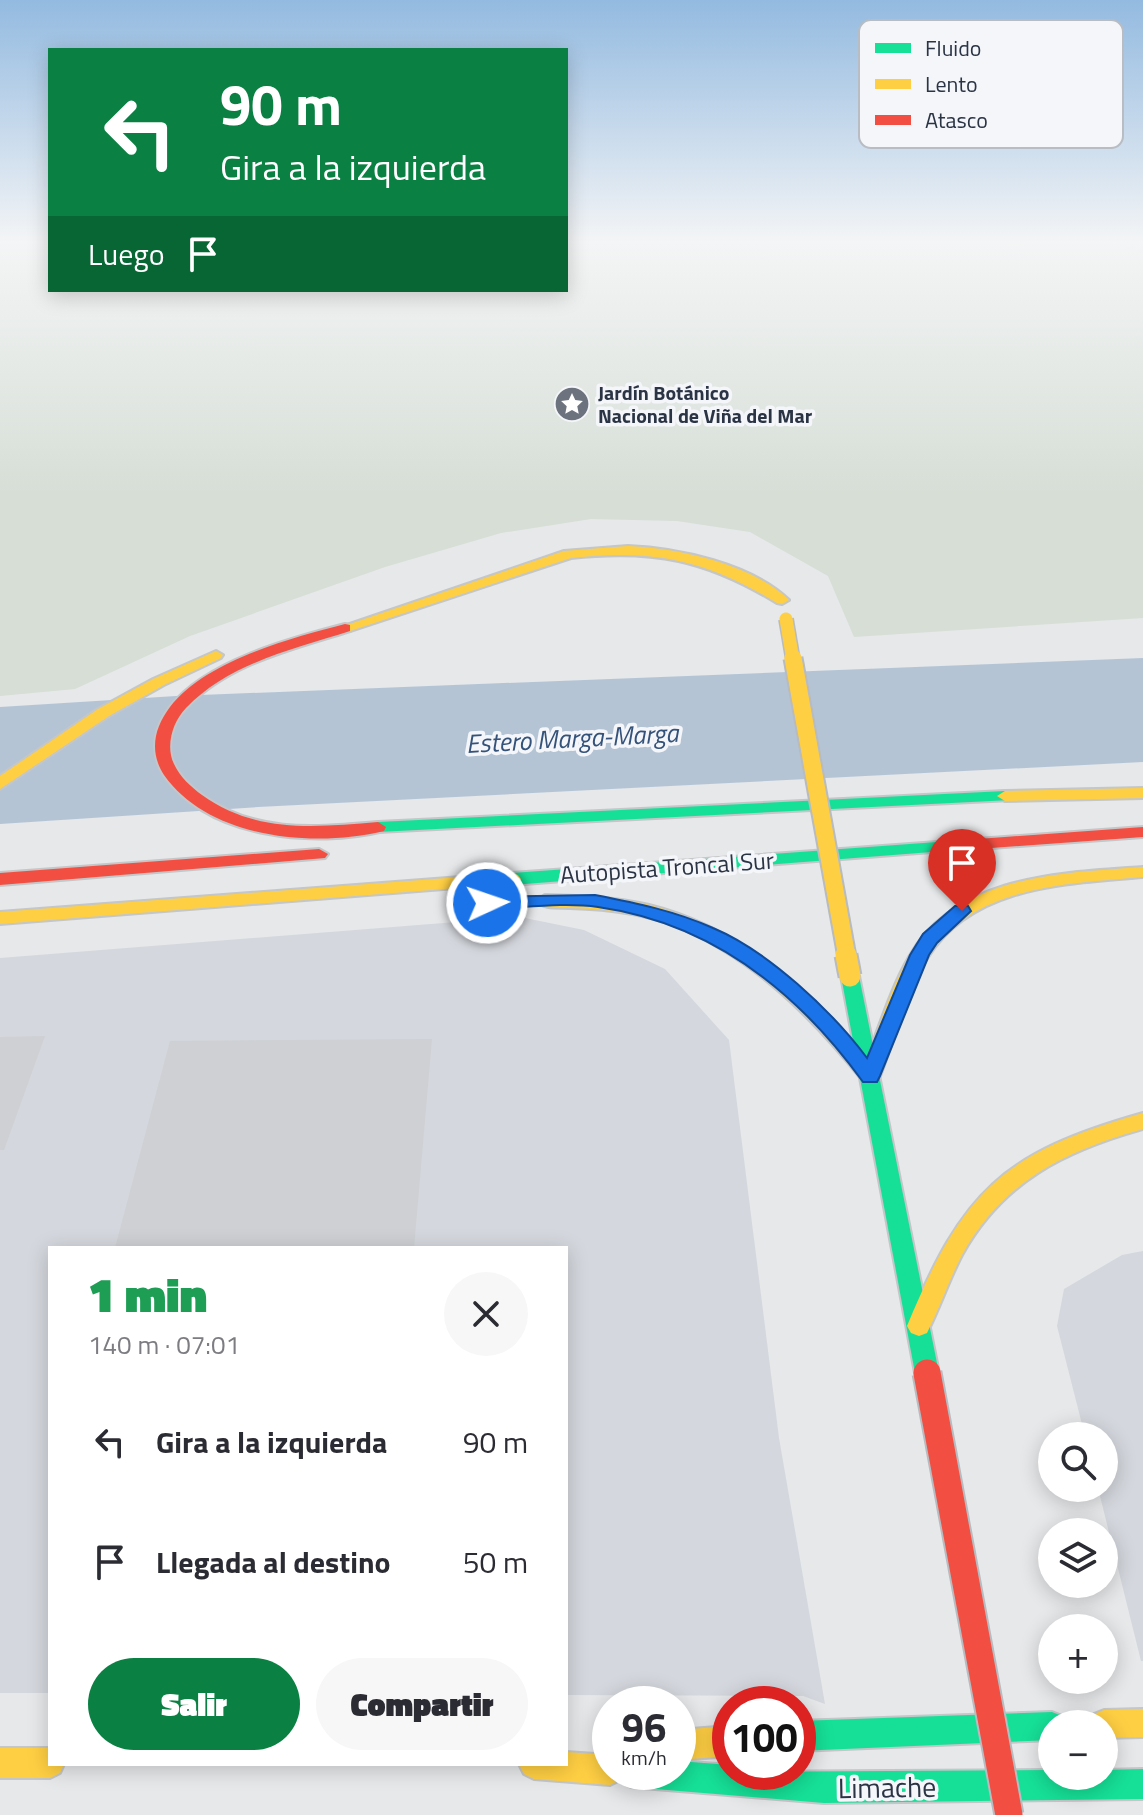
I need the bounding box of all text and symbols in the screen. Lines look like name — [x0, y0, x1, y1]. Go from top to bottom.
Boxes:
legend — [859, 20, 1123, 148]
text: Fluido — [925, 31, 981, 65]
text: 90 m — [220, 62, 342, 147]
text: Lento — [925, 67, 978, 101]
icon: left — [88, 80, 192, 184]
text: Atasco — [925, 103, 988, 137]
text: Gira a la izquierda — [220, 139, 486, 194]
text: Luego — [88, 231, 165, 277]
icon: arrive — [181, 232, 225, 276]
place label: Jardín Botánico Nacional de Viña del Mar — [598, 377, 813, 431]
place icon: Jardín Botánico Nacional de Viña del Mar — [553, 385, 591, 423]
water label: Estero Marga-Marga — [465, 713, 681, 763]
pin — [928, 829, 996, 911]
icon: arrive — [940, 841, 984, 885]
street label: Autopista Troncal Sur — [559, 842, 775, 892]
position arrow — [445, 861, 529, 945]
text: 1 min — [88, 1258, 207, 1331]
button: close — [444, 1272, 528, 1356]
text: 140 m · 07:01 — [88, 1325, 240, 1364]
text: Gira a la izquierda — [156, 1419, 387, 1465]
text: 90 m — [463, 1419, 528, 1465]
icon: left — [88, 1420, 132, 1464]
map controls — [1038, 1422, 1118, 1790]
button: search — [1038, 1422, 1118, 1502]
button: layers — [1038, 1518, 1118, 1598]
text: Llegada al destino — [156, 1539, 390, 1585]
text: 50 m — [463, 1539, 528, 1585]
icon: arrive — [88, 1540, 132, 1584]
button: + — [1038, 1614, 1118, 1694]
button: Salir — [88, 1658, 300, 1750]
button: Compartir — [316, 1658, 528, 1750]
speed limit sign: 100 — [712, 1686, 816, 1790]
text: 96 — [622, 1697, 666, 1758]
button: − — [1038, 1710, 1118, 1790]
text: km/h — [621, 1742, 667, 1773]
street label: Limache — [837, 1765, 937, 1809]

